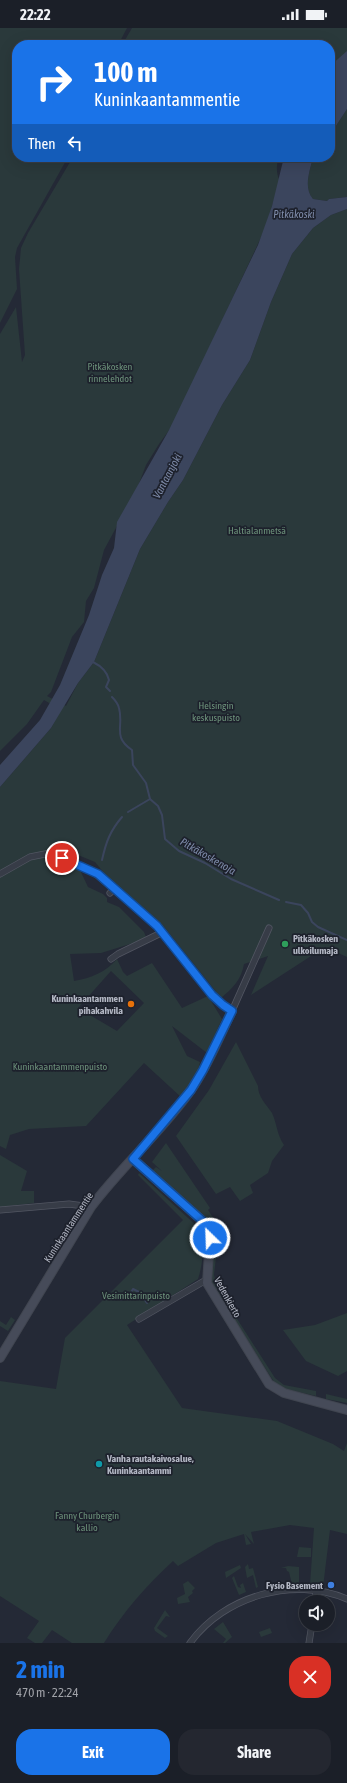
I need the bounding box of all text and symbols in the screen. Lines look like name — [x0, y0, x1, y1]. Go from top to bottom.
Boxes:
text: 22:22 — [20, 6, 51, 23]
icon: right — [28, 56, 80, 108]
text: 100 m — [94, 56, 157, 88]
text: Kuninkaantammentie — [94, 89, 240, 110]
icon: left — [64, 132, 86, 154]
text: Then — [28, 135, 56, 152]
water label: Pitkäkoski — [273, 208, 315, 220]
park label: Pitkäkosken rinnelehdot — [88, 361, 133, 384]
water label: Vantaanjoki — [150, 451, 184, 500]
park label: Haltialanmetsä — [228, 525, 286, 536]
park label: Helsingin keskuspuisto — [192, 700, 240, 723]
water label: Pitkäkoskenoja — [178, 835, 238, 877]
pin — [45, 841, 79, 875]
icon: arrive — [51, 847, 73, 869]
place label: Pitkäkosken ulkoilumaja — [293, 933, 338, 956]
marker: Pitkäkosken ulkoilumaja — [280, 939, 290, 949]
place label: Kuninkaantammen pihakahvila — [52, 993, 123, 1016]
marker: Kuninkaantammen pihakahvila — [126, 999, 136, 1009]
park label: Kuninkaantammenpuisto — [13, 1061, 107, 1072]
street label: Kuninkaantammentie — [42, 1190, 95, 1264]
position arrow — [189, 1217, 231, 1259]
street label: Vedenkierto — [212, 1275, 243, 1320]
park label: Vesimittarinpuisto — [102, 1290, 170, 1301]
place label: Vanha rautakaivosalue, Kuninkaantammi — [106, 1453, 194, 1476]
marker: Vanha rautakaivosalue, Kuninkaantammi — [94, 1459, 104, 1469]
park label: Fanny Churbergin kallio — [55, 1510, 119, 1533]
place label: Fysio Basement — [266, 1580, 323, 1591]
marker: Fysio Basement — [326, 1580, 336, 1590]
map controls — [299, 1595, 335, 1631]
button: sound — [299, 1595, 335, 1631]
text: 2 min — [16, 1656, 65, 1683]
button: close — [289, 1656, 331, 1698]
text: 470 m · 22:24 — [16, 1685, 79, 1700]
button: Exit — [16, 1729, 170, 1775]
button: Share — [178, 1729, 331, 1775]

